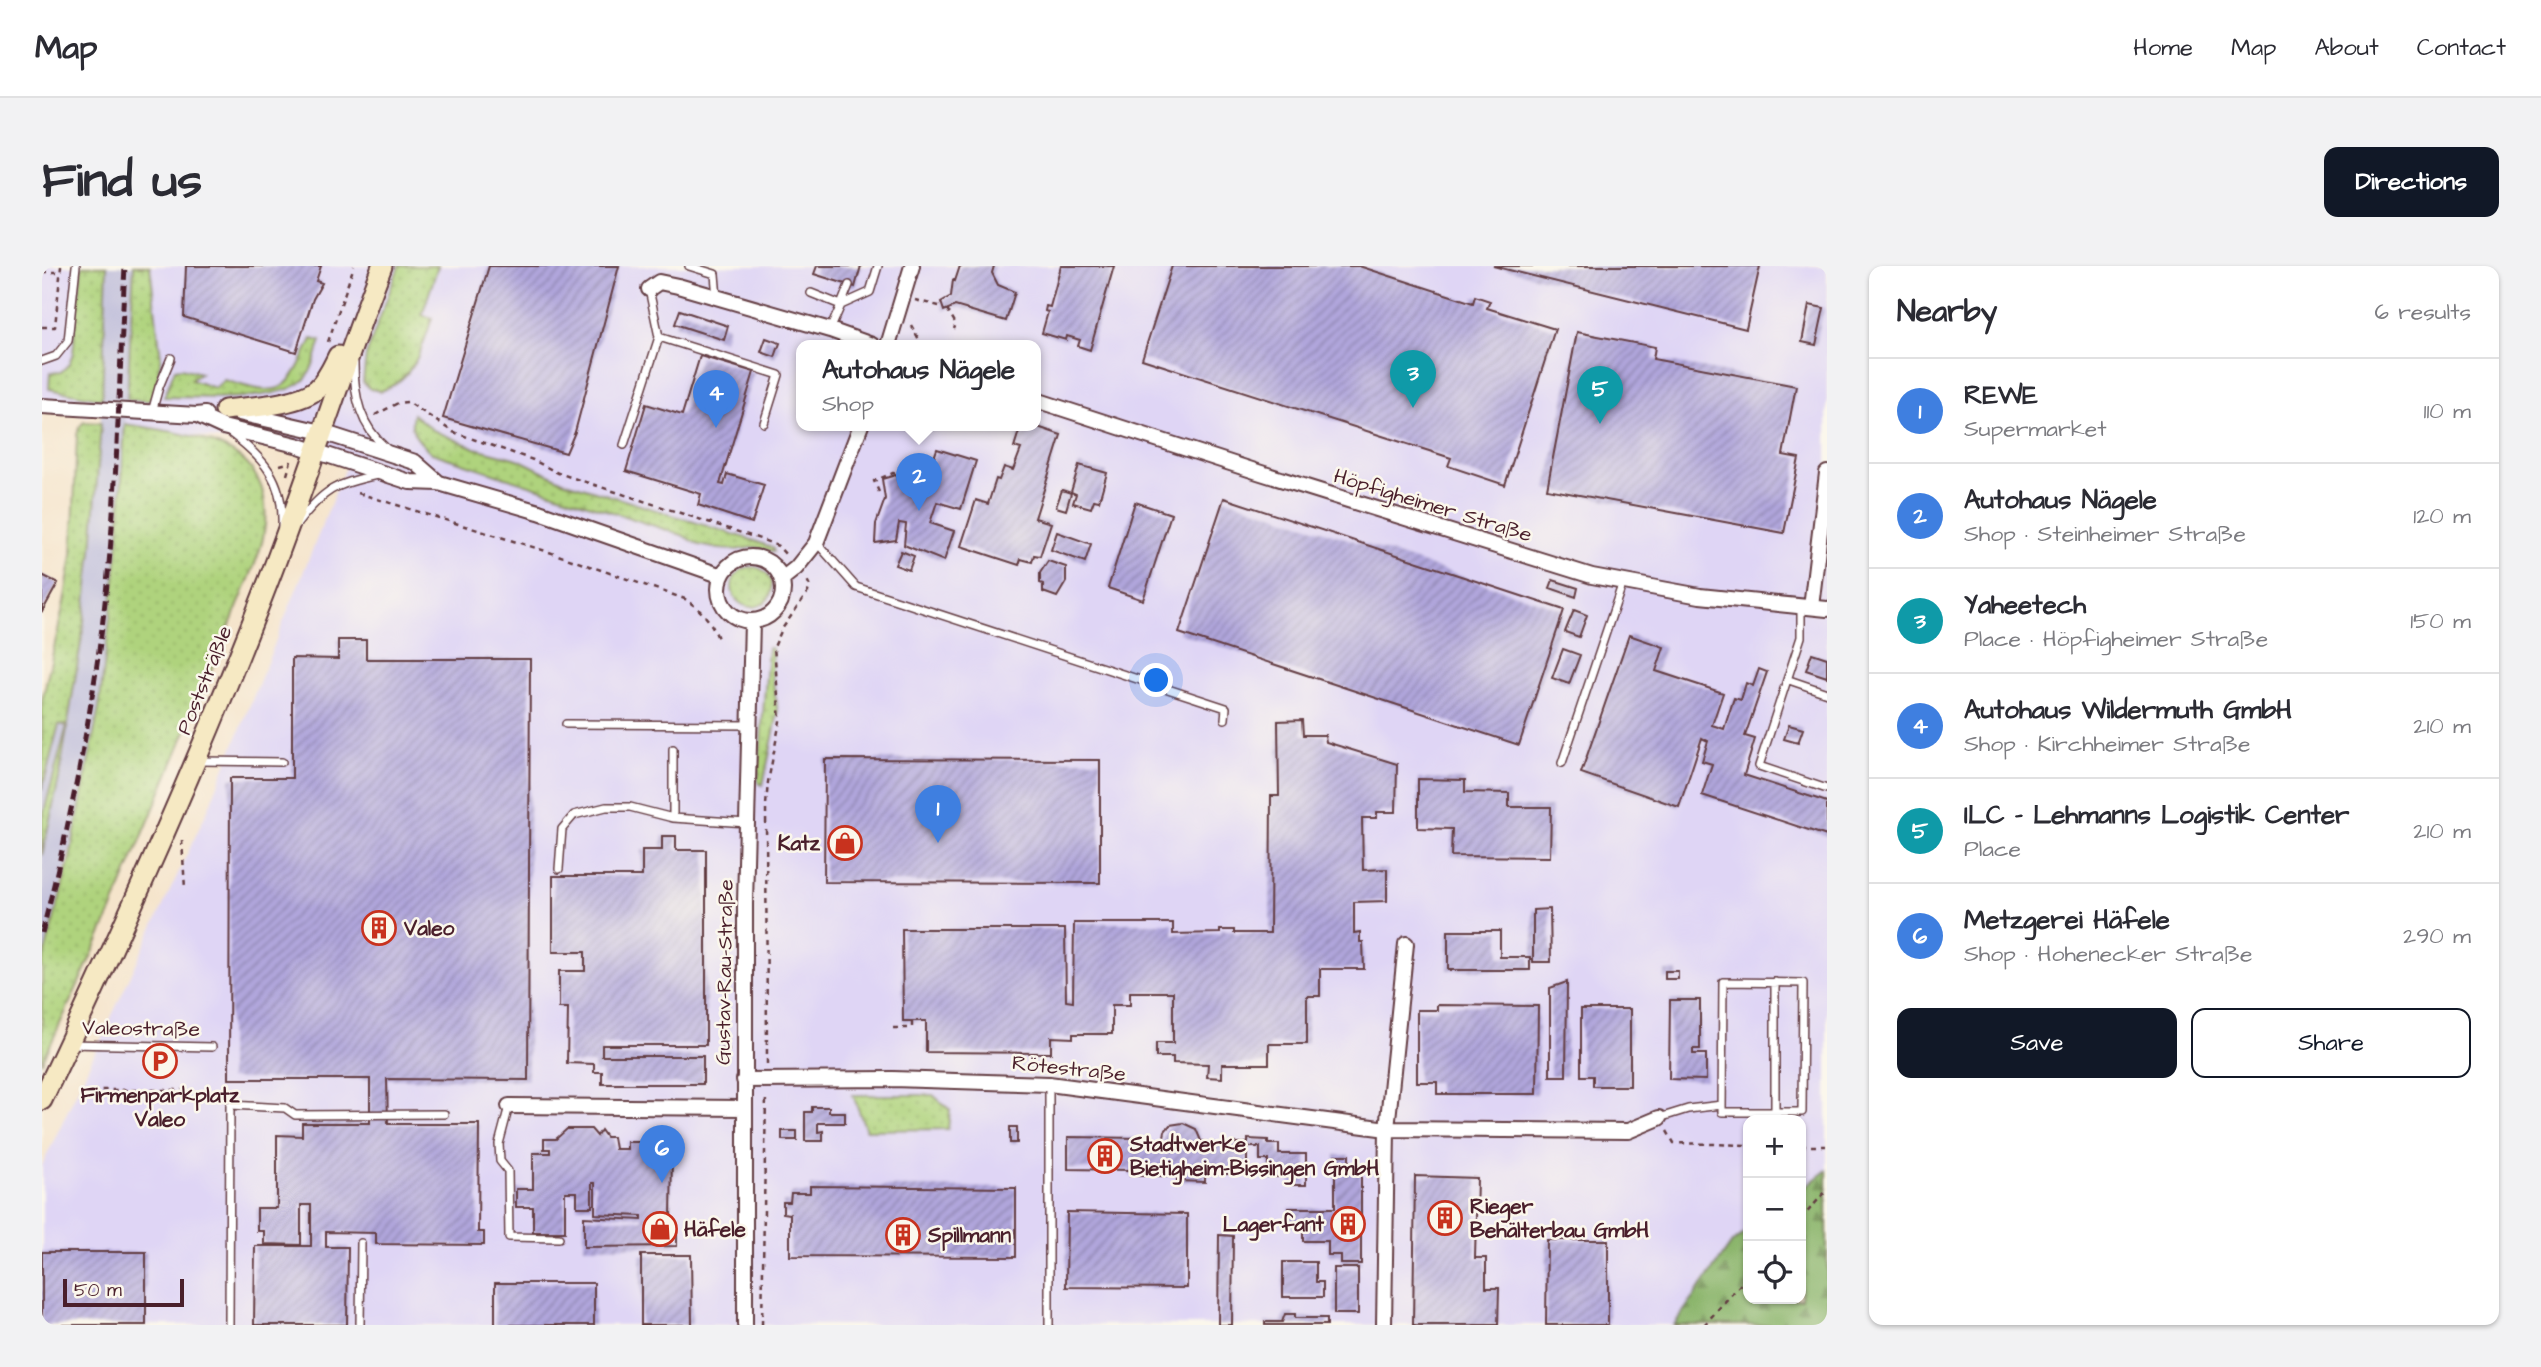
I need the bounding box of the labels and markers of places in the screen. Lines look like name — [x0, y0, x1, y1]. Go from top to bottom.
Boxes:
pin: 3 — [1390, 350, 1436, 408]
pin: 5 — [1577, 366, 1623, 424]
pin: 4 — [693, 370, 739, 428]
pin: 2 — [896, 453, 942, 511]
pin: 1 — [915, 785, 961, 843]
shop icon: Katz — [826, 824, 864, 862]
place label: Katz — [778, 829, 821, 858]
building icon: Valeo — [360, 909, 398, 947]
place label: Valeo — [403, 914, 455, 943]
parking icon: Firmenparkplatz Valeo — [141, 1042, 179, 1080]
place label: Firmenparkplatz Valeo — [81, 1081, 240, 1134]
pin: 6 — [639, 1125, 685, 1183]
place label: Stadtwerke Bietigheim-Bissingen GmbH — [1129, 1130, 1379, 1185]
building icon: Stadtwerke Bietigheim-Bissingen GmbH — [1086, 1137, 1124, 1175]
place label: Rieger Behälterbau GmbH — [1470, 1192, 1649, 1245]
building icon: Rieger Behälterbau GmbH — [1426, 1199, 1464, 1237]
building icon: Lagerfant — [1329, 1205, 1367, 1243]
shop icon: Häfele — [641, 1210, 679, 1248]
place label: Lagerfant — [1223, 1210, 1324, 1241]
place label: Häfele — [684, 1215, 747, 1244]
building icon: Spillmann — [884, 1216, 922, 1254]
place label: Spillmann — [927, 1221, 1011, 1251]

